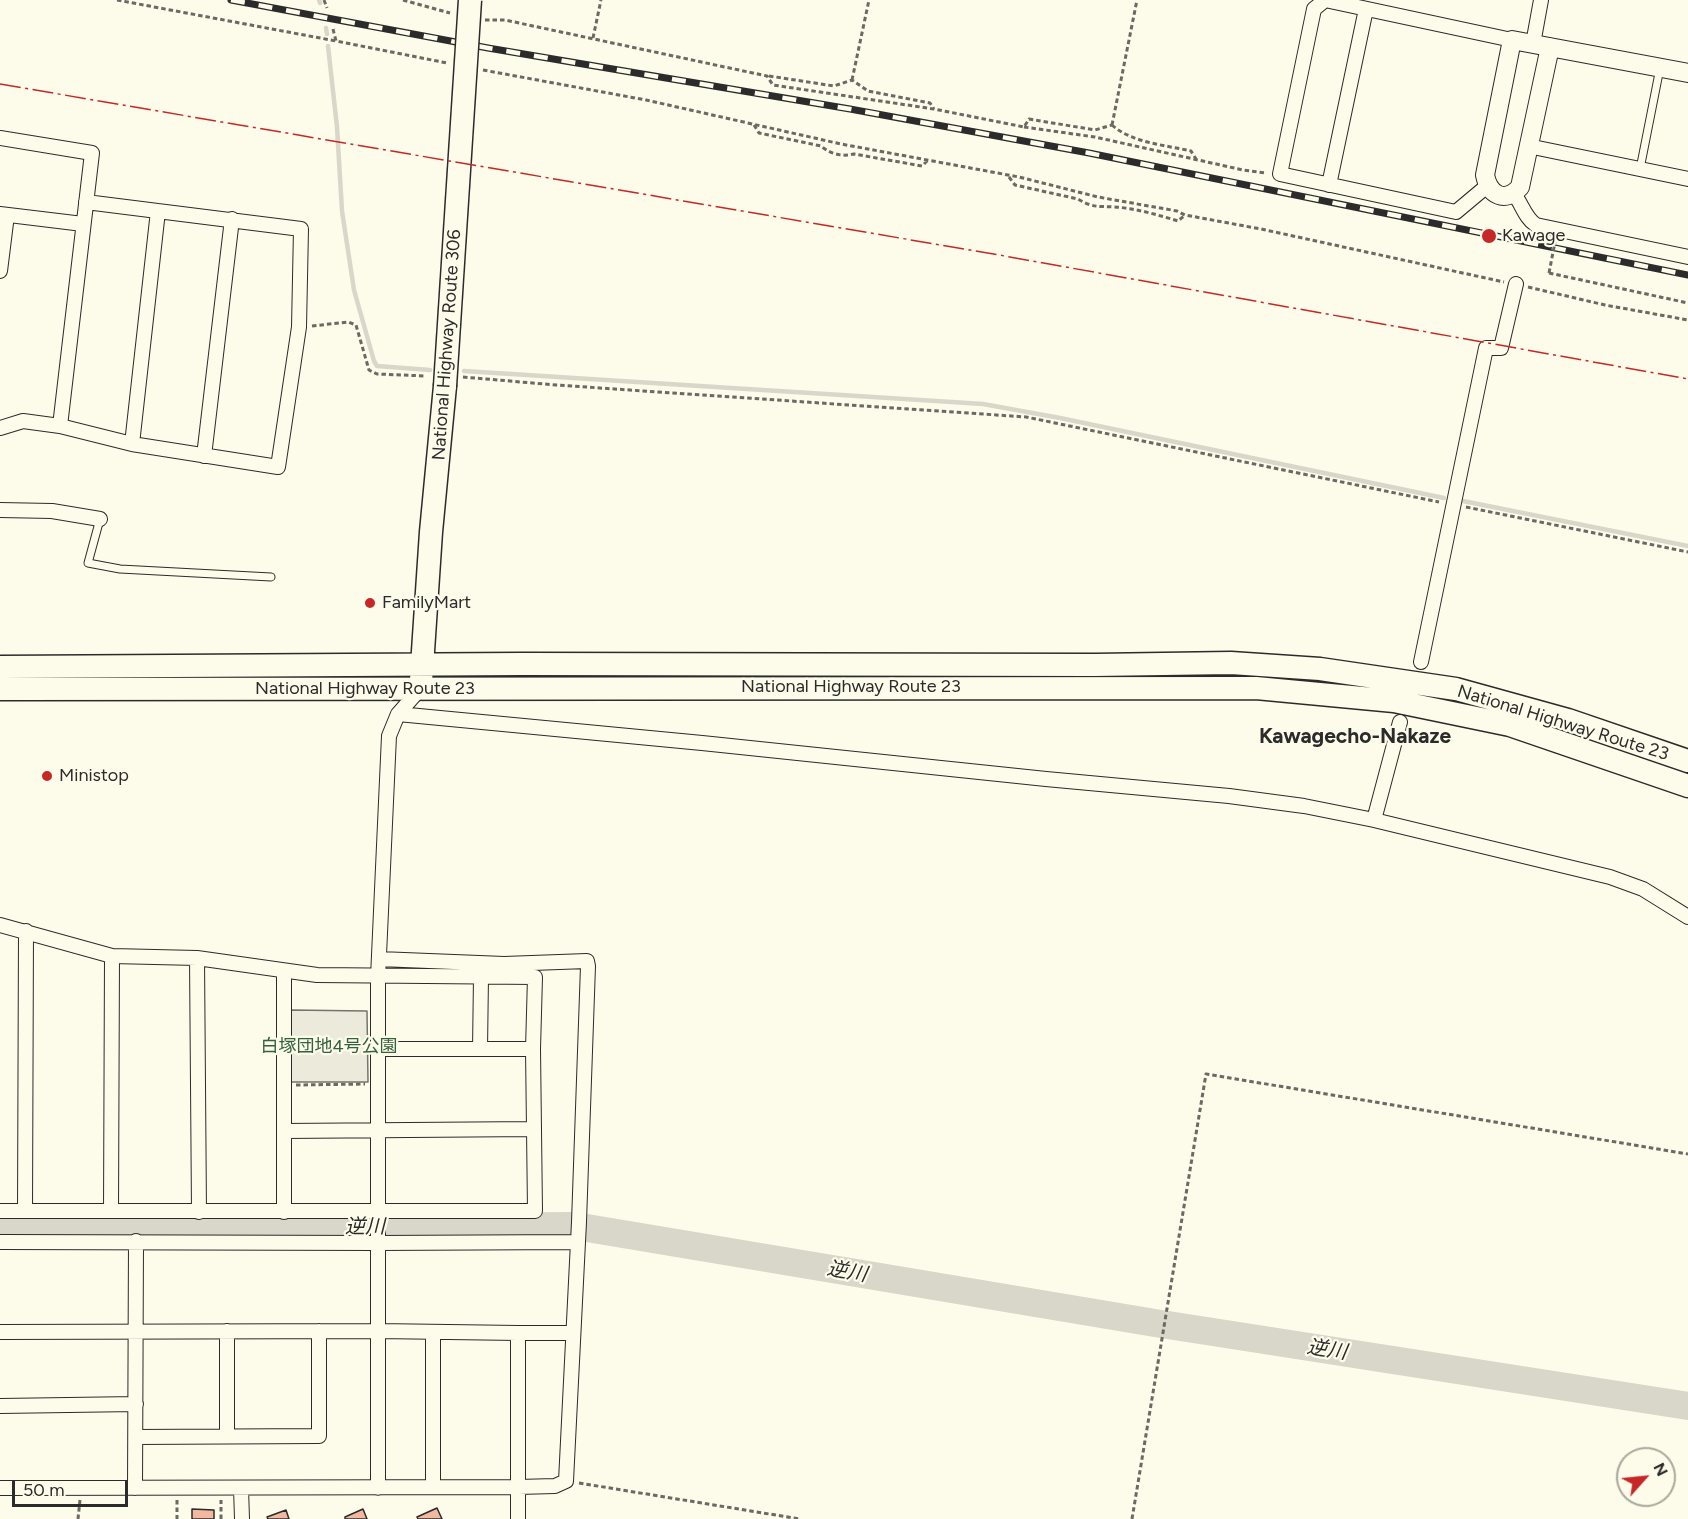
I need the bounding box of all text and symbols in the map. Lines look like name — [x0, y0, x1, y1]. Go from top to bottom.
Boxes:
place label: Kawage — [1502, 225, 1565, 247]
marker: Kawage — [1480, 227, 1498, 245]
street label: National Highway Route 306 — [428, 229, 466, 461]
place label: FamilyMart — [382, 592, 471, 614]
marker: FamilyMart — [363, 596, 377, 610]
street label: National Highway Route 23 — [741, 676, 961, 698]
street label: National Highway Route 23 — [255, 678, 475, 700]
street label: National Highway Route 23 — [1455, 681, 1671, 765]
district label: Kawagecho-Nakaze — [1259, 724, 1451, 750]
place label: Ministop — [59, 765, 129, 787]
marker: Ministop — [40, 769, 54, 783]
park label: 白塚団地4号公園 — [260, 1036, 398, 1058]
water label: 逆川 — [345, 1215, 385, 1239]
water label: 逆川 — [825, 1257, 869, 1287]
water label: 逆川 — [1305, 1335, 1349, 1365]
north arrow — [1616, 1447, 1676, 1507]
text: N — [1649, 1460, 1672, 1479]
scale bar — [15, 1468, 130, 1506]
text: 50 m — [23, 1479, 65, 1501]

